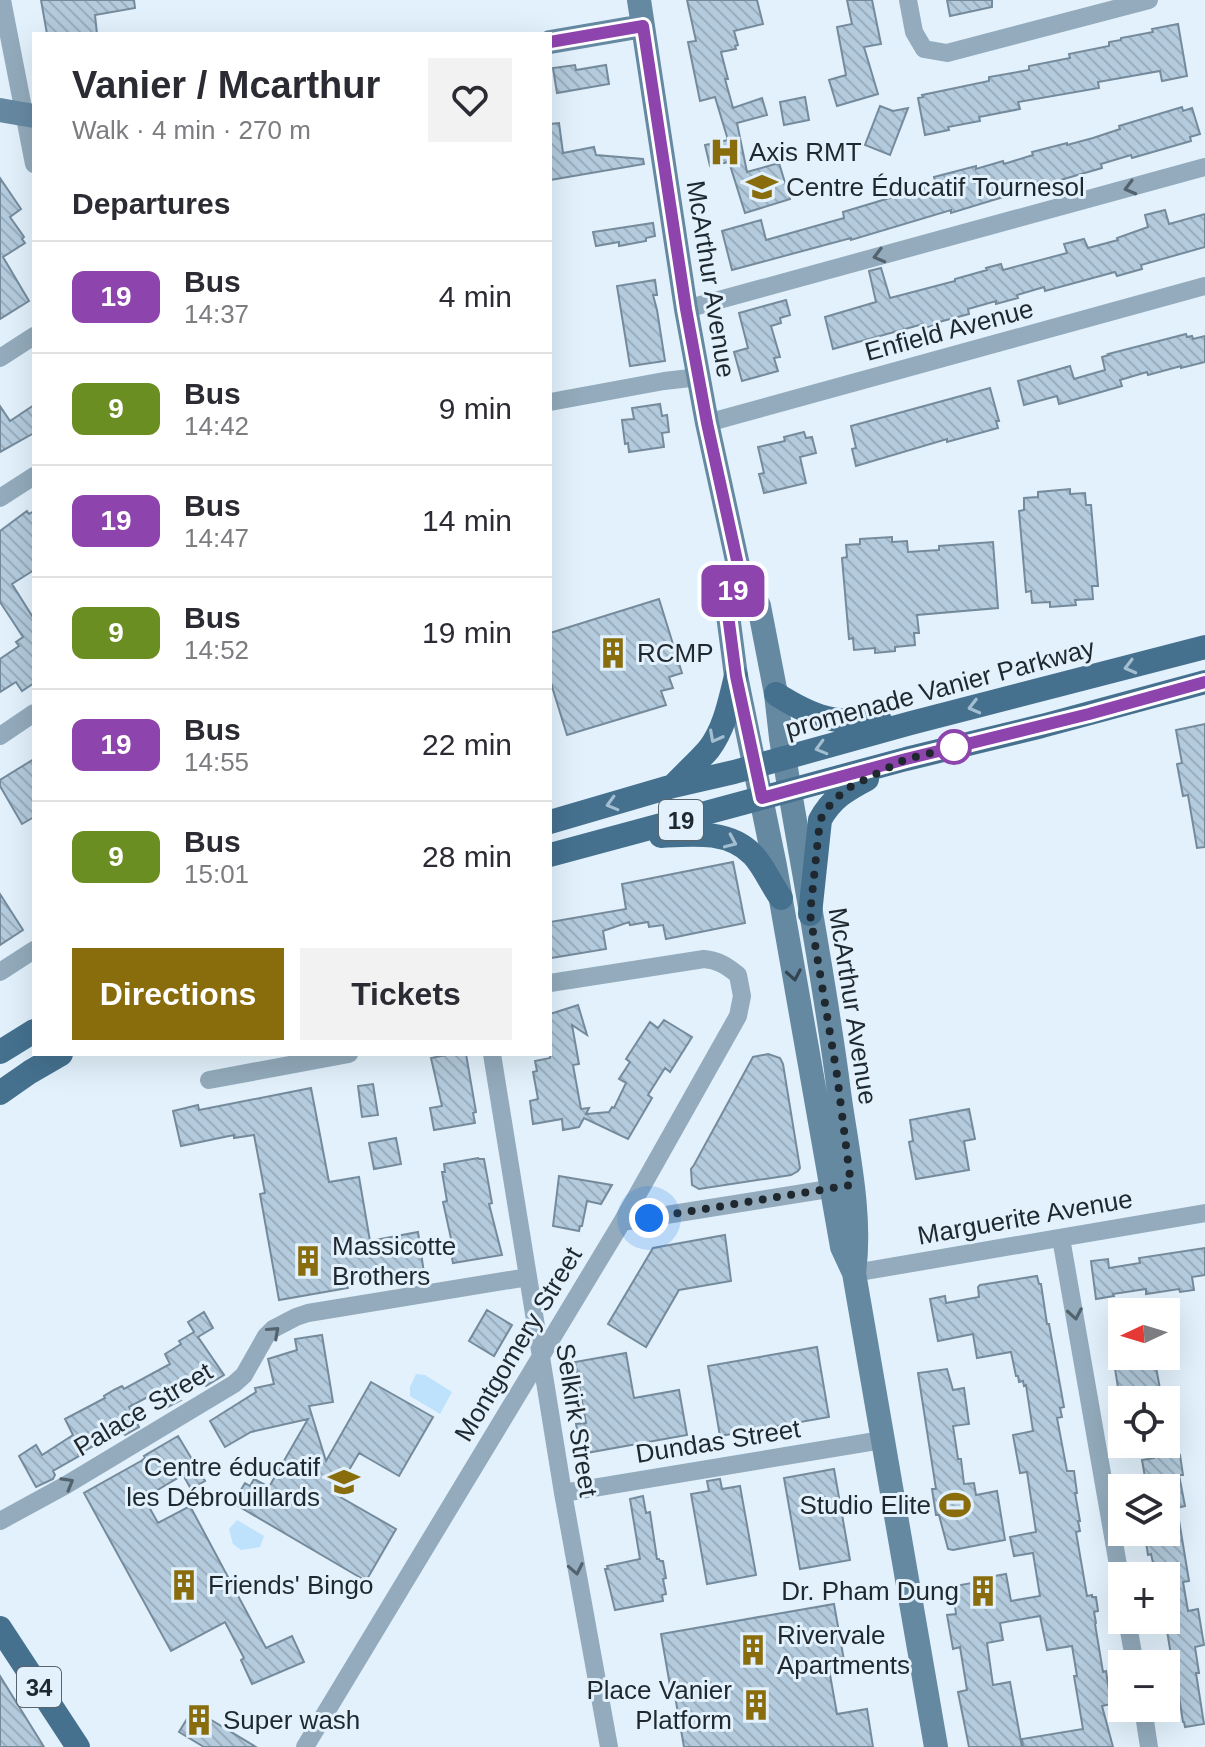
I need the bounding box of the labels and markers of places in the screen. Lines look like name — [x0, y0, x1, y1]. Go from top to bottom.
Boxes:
hospital icon: Axis RMT — [708, 135, 742, 169]
place label: Axis RMT — [749, 137, 862, 167]
school or university icon: Centre Éducatif Tournesol — [745, 170, 779, 204]
place label: Centre Éducatif Tournesol — [786, 172, 1085, 202]
building icon: RCMP — [596, 636, 630, 670]
place label: RCMP — [637, 638, 714, 668]
unlabelled marker — [937, 730, 971, 764]
place label: Massicotte Brothers — [332, 1231, 456, 1291]
building icon: Massicotte Brothers — [291, 1244, 325, 1278]
place label: Centre éducatif les Débrouillards — [126, 1452, 321, 1512]
school or university icon: Centre éducatif les Débrouillards — [327, 1465, 361, 1499]
sports icon: Studio Elite — [938, 1488, 972, 1522]
place label: Studio Elite — [799, 1490, 931, 1520]
building icon: Friends' Bingo — [167, 1568, 201, 1602]
place label: Friends' Bingo — [208, 1570, 373, 1600]
building icon: Dr. Pham Dung — [966, 1574, 1000, 1608]
place label: Dr. Pham Dung — [781, 1576, 959, 1606]
place label: Rivervale Apartments — [777, 1620, 910, 1680]
building icon: Rivervale Apartments — [736, 1633, 770, 1667]
place label: Place Vanier Platform — [587, 1675, 732, 1735]
building icon: Place Vanier Platform — [739, 1688, 773, 1722]
building icon: Super wash — [182, 1703, 216, 1737]
place label: Super wash — [223, 1705, 360, 1735]

